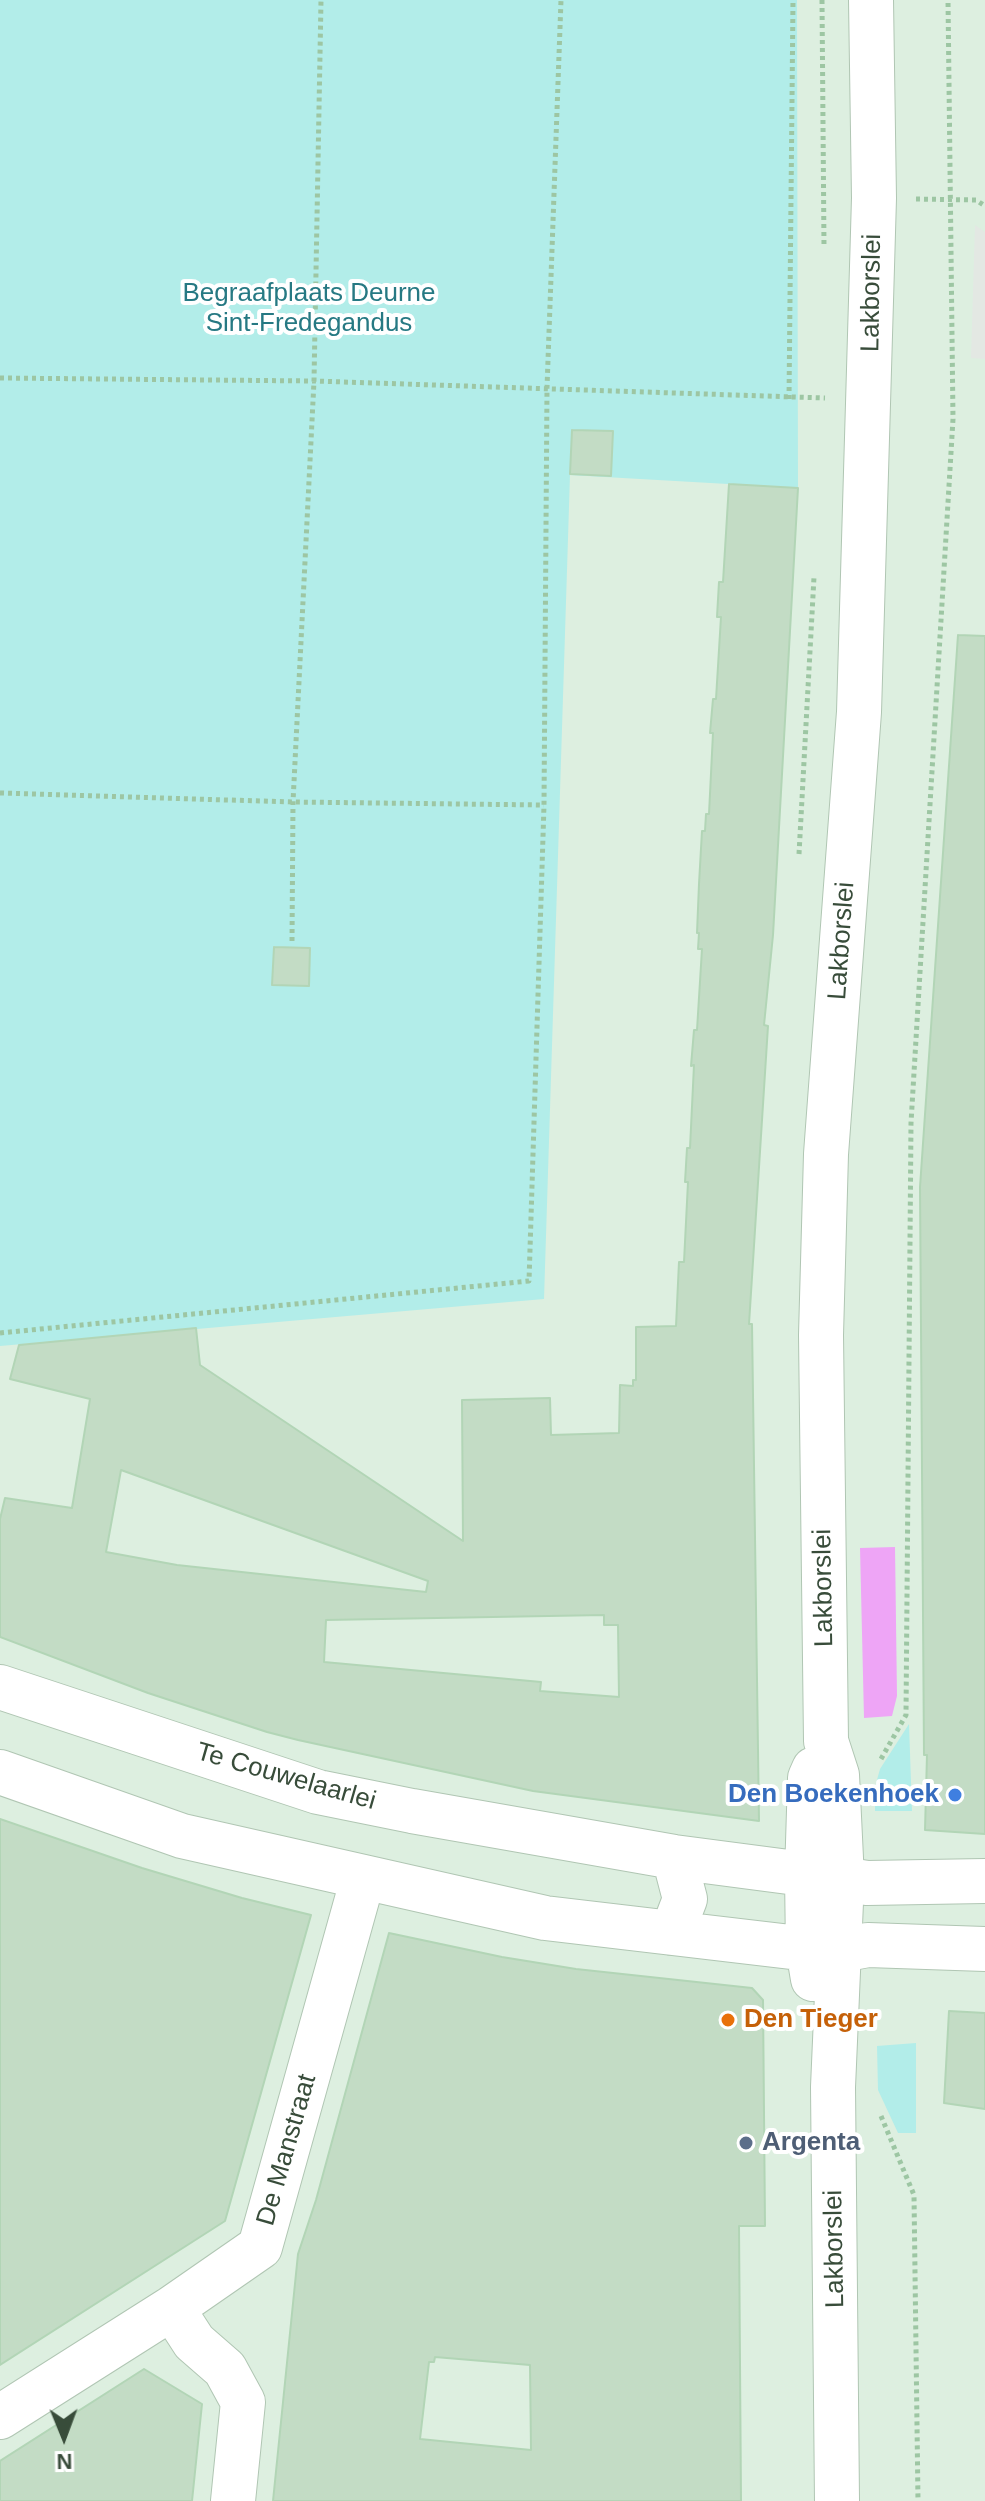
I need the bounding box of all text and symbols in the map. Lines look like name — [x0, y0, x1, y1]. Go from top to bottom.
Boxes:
street label: Lakborslei — [855, 233, 889, 353]
park label: Begraafplaats Deurne Sint-Fredegandus — [183, 278, 435, 340]
street label: Lakborslei — [822, 881, 862, 1001]
street label: Lakborslei — [807, 1528, 841, 1648]
street label: Te Couwelaarlei — [193, 1737, 379, 1817]
place label: Den Boekenhoek — [728, 1779, 939, 1811]
marker: Den Boekenhoek — [946, 1786, 964, 1804]
place label: Den Tieger — [744, 2004, 878, 2036]
marker: Den Tieger — [719, 2011, 737, 2029]
street label: De Manstraat — [250, 2071, 324, 2229]
place label: Argenta — [762, 2127, 860, 2159]
marker: Argenta — [737, 2134, 755, 2152]
street label: Lakborslei — [818, 2189, 852, 2309]
north arrow — [24, 2397, 104, 2477]
text: N — [56, 2449, 73, 2474]

